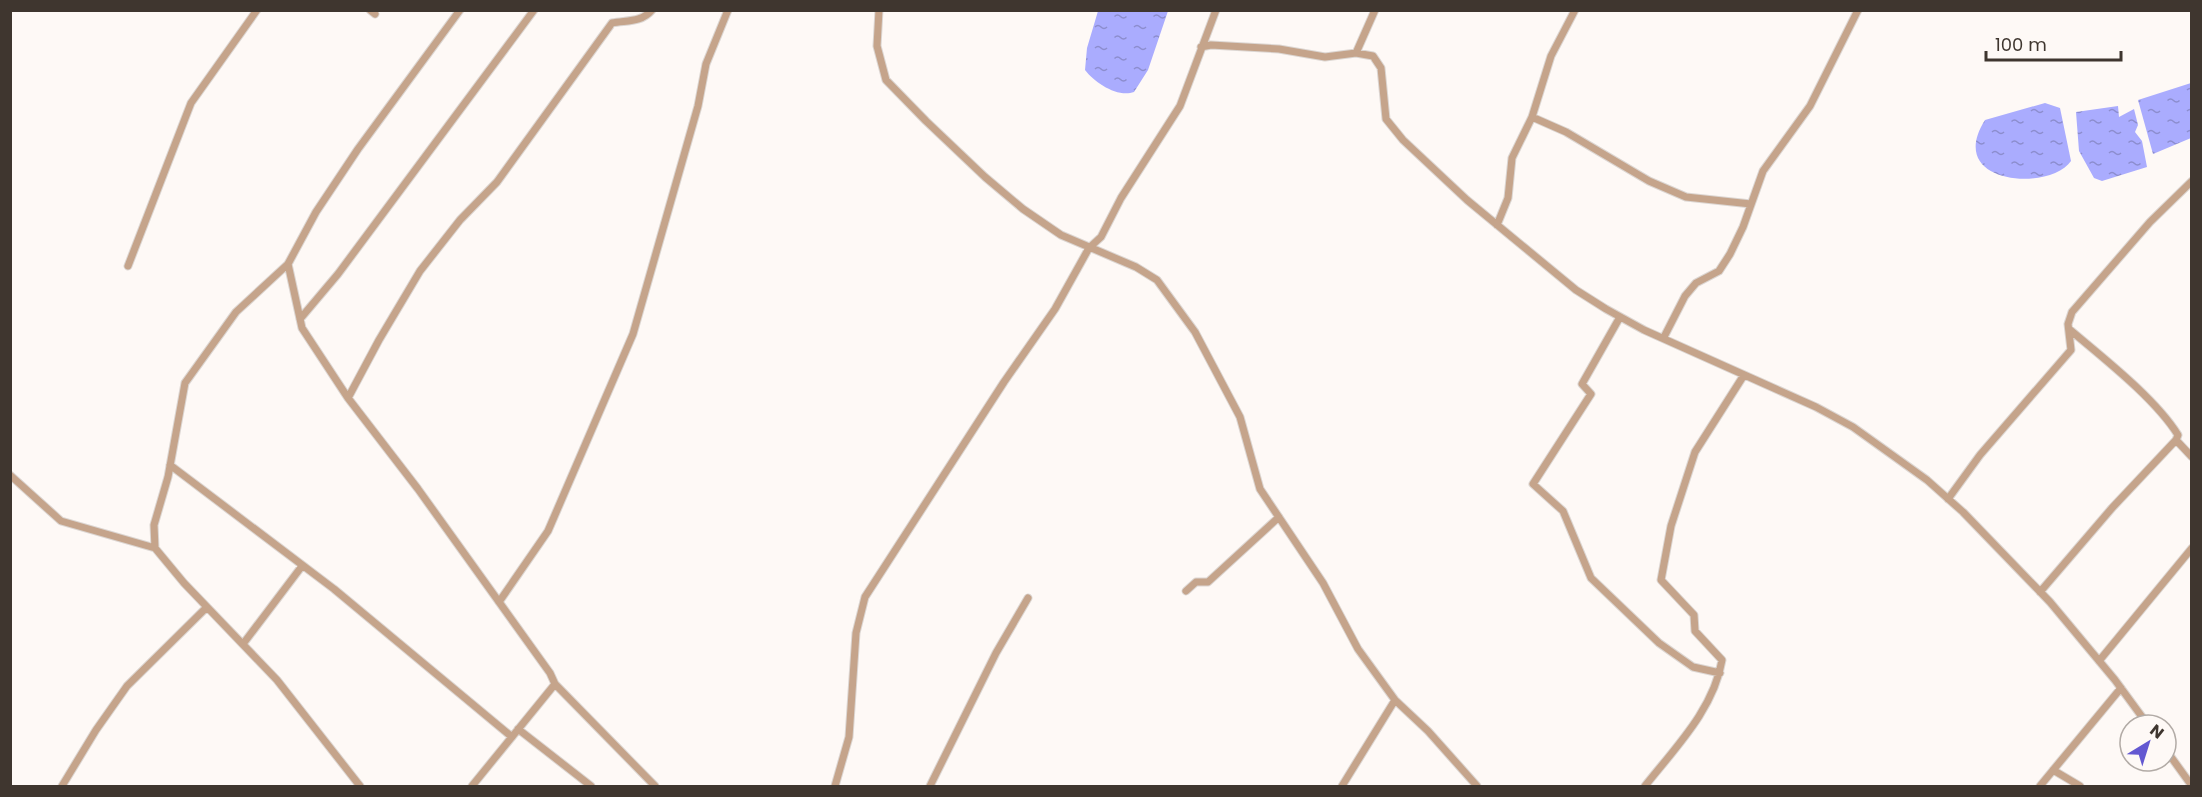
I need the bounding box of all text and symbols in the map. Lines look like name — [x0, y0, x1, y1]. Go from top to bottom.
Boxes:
scale bar — [1986, 24, 2121, 62]
text: 100 m — [1995, 32, 2047, 57]
north arrow — [2118, 713, 2178, 773]
text: N — [2145, 719, 2169, 744]

